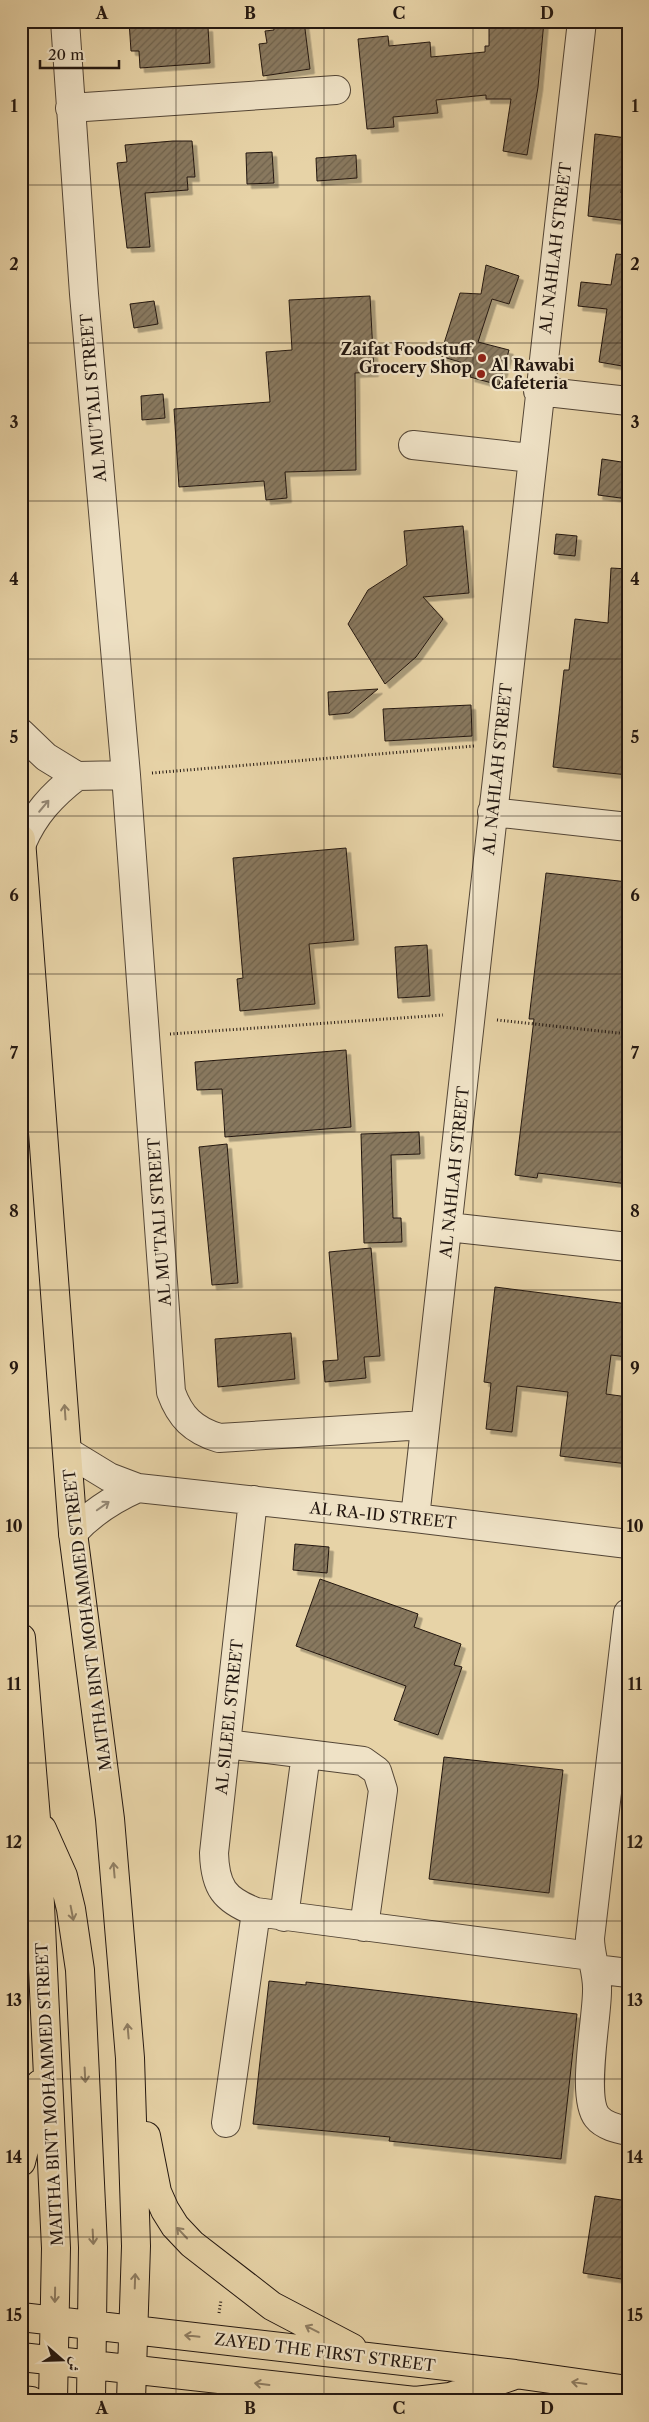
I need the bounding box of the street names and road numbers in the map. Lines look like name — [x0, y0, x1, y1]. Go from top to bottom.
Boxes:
street label: AL NAHLAH STREET — [534, 161, 575, 336]
street label: AL MU'TALI STREET — [76, 313, 110, 484]
street label: AL NAHLAH STREET — [478, 682, 516, 857]
street label: AL NAHLAH STREET — [435, 1085, 473, 1260]
street label: AL MU'TALI STREET — [143, 1137, 175, 1308]
street label: MAITHA BINT MOHAMMED STREET — [59, 1468, 115, 1772]
street label: AL RA-ID STREET — [308, 1497, 457, 1533]
street label: AL SILEEL STREET — [211, 1638, 247, 1797]
street label: MAITHA BINT MOHAMMED STREET — [31, 1942, 67, 2246]
street label: ZAYED THE FIRST STREET — [213, 2329, 437, 2375]

